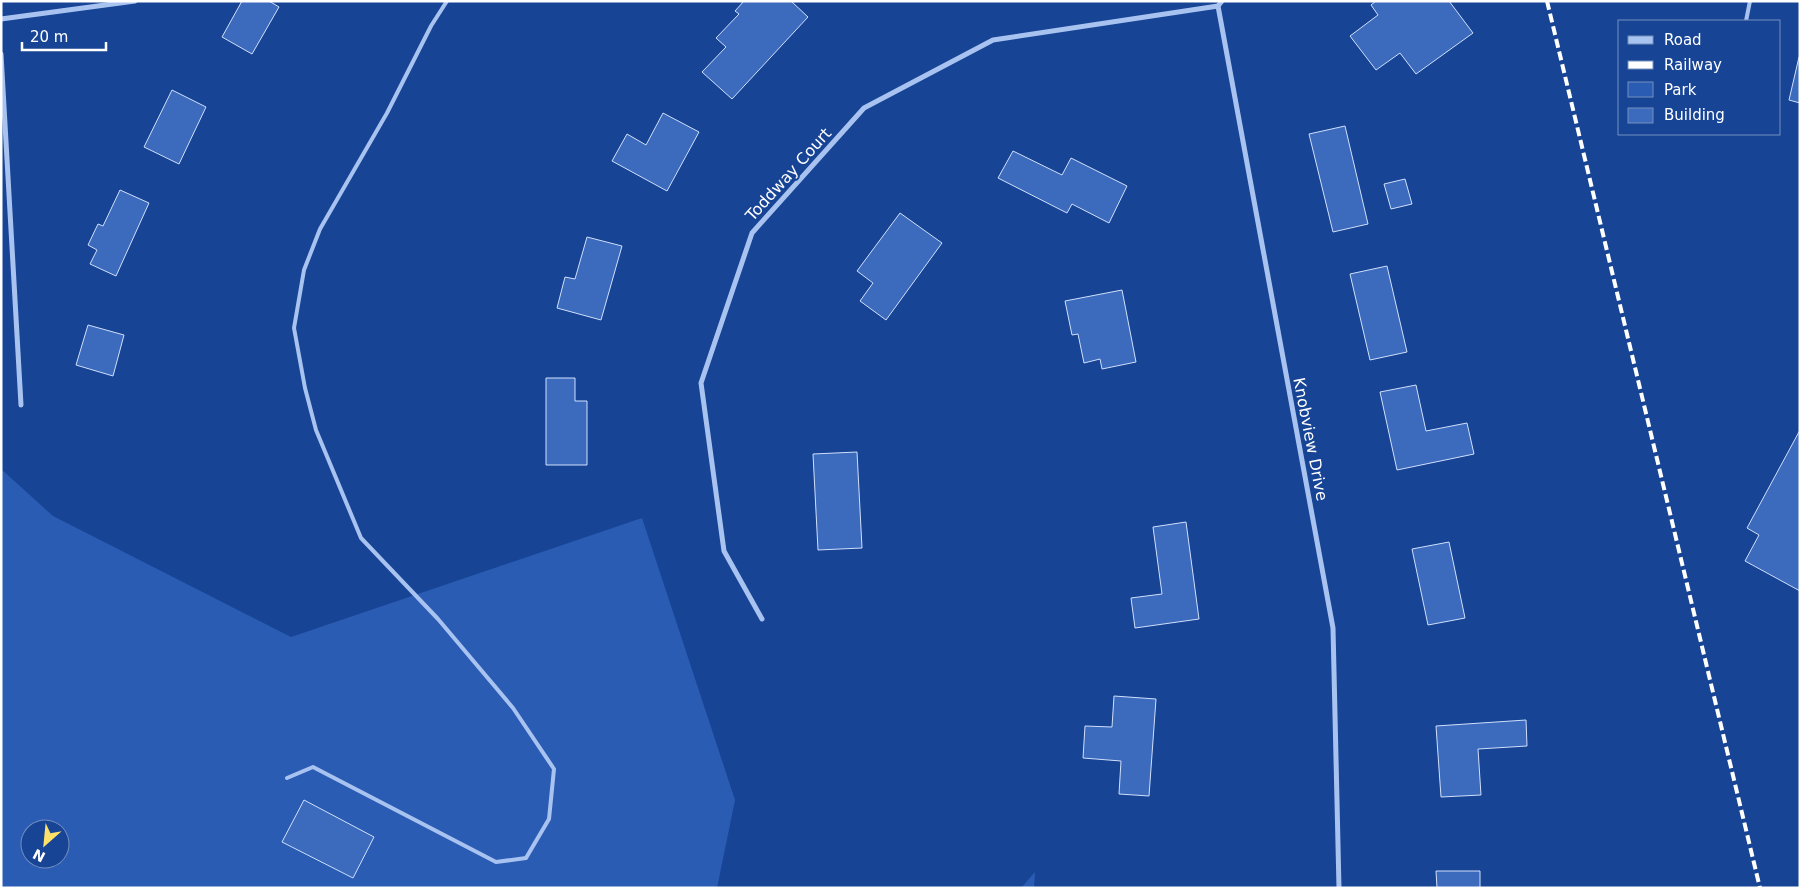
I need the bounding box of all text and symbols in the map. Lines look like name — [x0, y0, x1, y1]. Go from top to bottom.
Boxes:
scale bar — [22, 20, 106, 52]
legend — [1618, 20, 1781, 135]
text: 20 m — [30, 28, 68, 46]
text: Road — [1664, 31, 1702, 49]
text: Railway — [1664, 56, 1722, 74]
text: Park — [1664, 81, 1697, 99]
text: Building — [1664, 106, 1725, 124]
street label: Toddway Court — [741, 124, 835, 225]
street label: Knobview Drive — [1289, 376, 1332, 502]
north arrow — [20, 819, 70, 869]
text: N — [30, 846, 48, 865]

